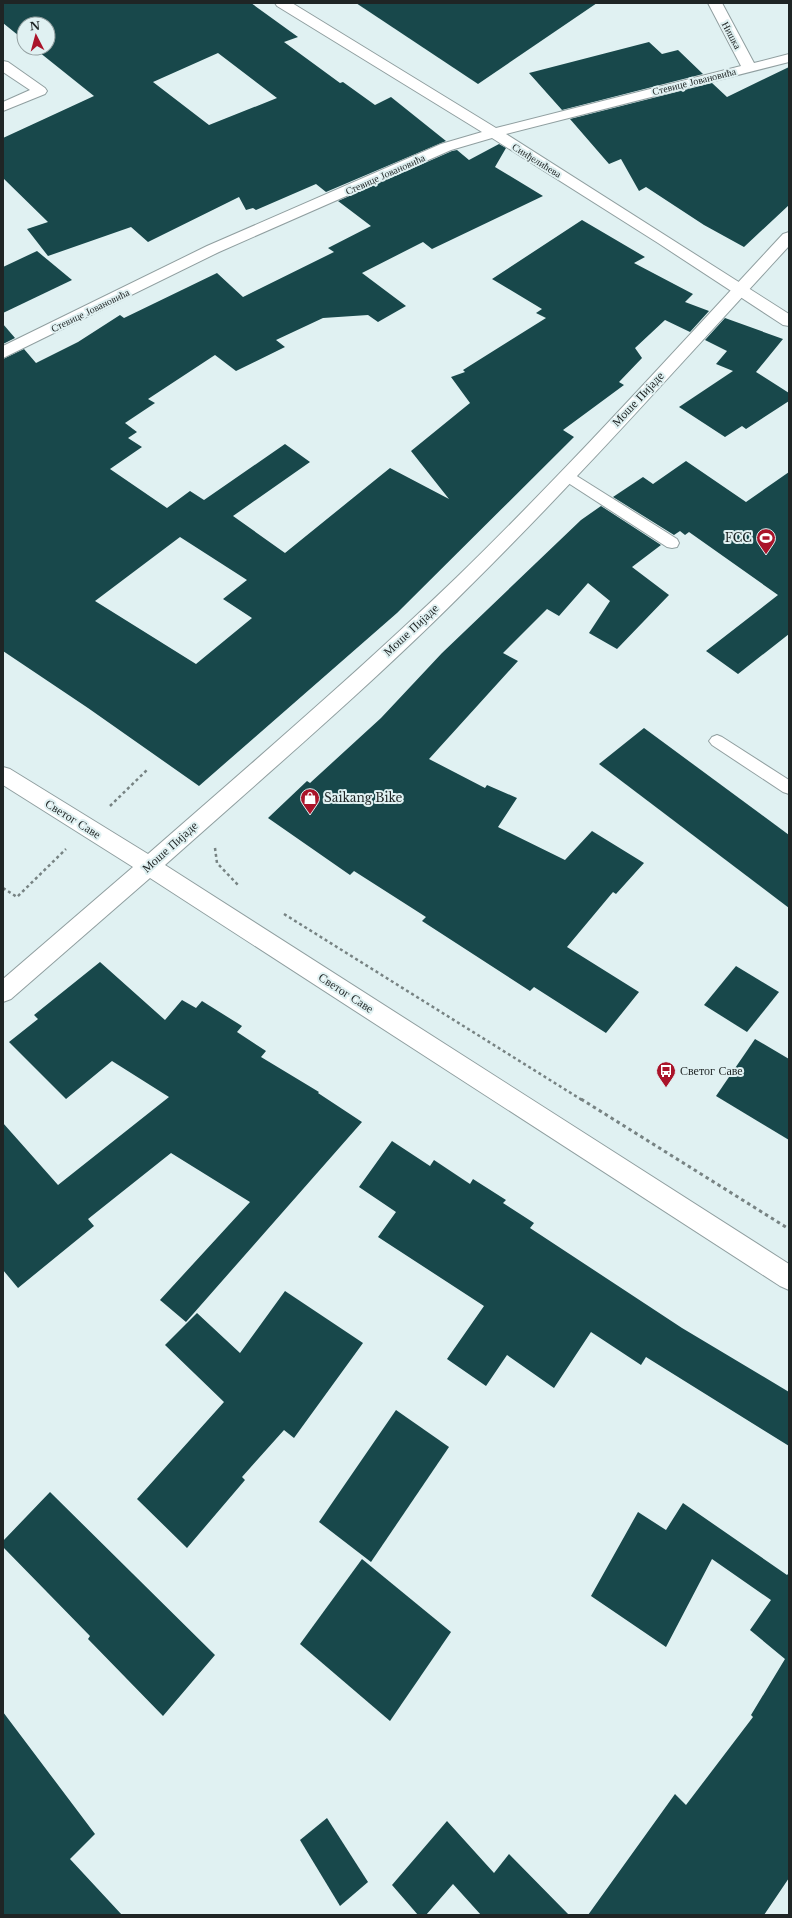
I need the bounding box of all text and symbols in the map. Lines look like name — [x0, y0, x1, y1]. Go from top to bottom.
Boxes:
north arrow — [16, 16, 56, 56]
text: N — [29, 18, 41, 34]
street label: Нишка — [719, 19, 744, 52]
street label: Стевице Јовановића — [651, 65, 738, 98]
street label: Синђелићева — [510, 140, 564, 181]
street label: Стевице Јовановића — [343, 151, 428, 198]
street label: Стевице Јовановића — [49, 286, 132, 335]
street label: Моше Пијаде — [608, 368, 667, 429]
sports icon: FCC — [755, 527, 777, 555]
place label: FCC — [725, 530, 752, 545]
street label: Моше Пијаде — [380, 600, 441, 659]
shop icon: Saikang Bike — [299, 787, 321, 815]
place label: Saikang Bike — [324, 790, 403, 805]
street label: Светог Саве — [43, 796, 104, 842]
street label: Моше Пијаде — [139, 818, 201, 875]
street label: Светог Саве — [316, 969, 377, 1016]
bus stop icon: Светог Саве — [655, 1060, 677, 1088]
place label: Светог Саве — [680, 1063, 743, 1078]

